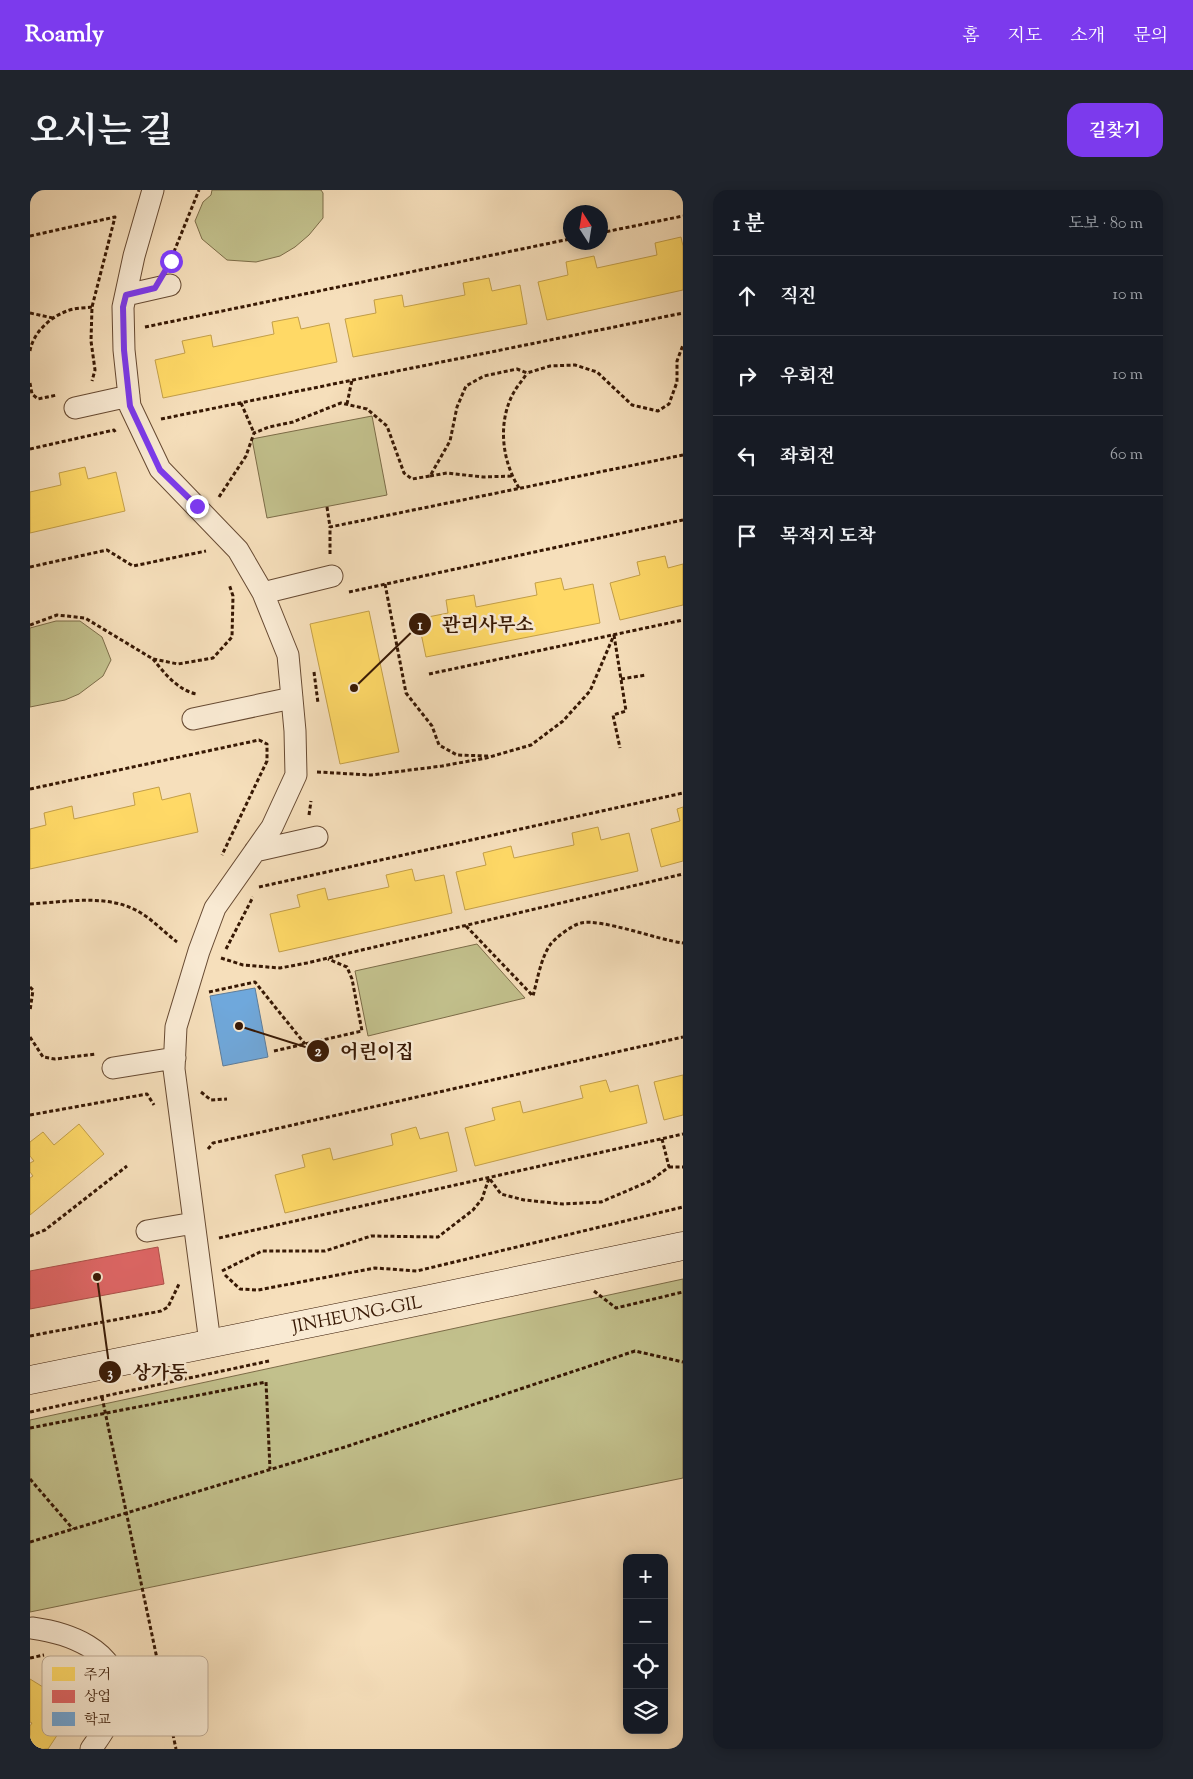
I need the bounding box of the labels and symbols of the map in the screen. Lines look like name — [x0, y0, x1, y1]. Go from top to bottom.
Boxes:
north arrow — [563, 205, 608, 250]
route start — [160, 250, 183, 273]
route end — [186, 495, 209, 518]
callout: 관리사무소 — [407, 607, 544, 641]
text: 관리사무소 — [442, 613, 534, 640]
text: 1 — [417, 616, 423, 637]
callout: 어린이집 — [306, 1034, 424, 1068]
text: 어린이집 — [340, 1040, 414, 1067]
text: 2 — [314, 1042, 322, 1063]
street label: JINHEUNG-GIL — [289, 1291, 425, 1342]
callout: 상가동 — [98, 1355, 198, 1389]
text: 상가동 — [132, 1361, 188, 1388]
text: 3 — [107, 1364, 113, 1385]
legend — [42, 1656, 208, 1736]
text: 주거 — [84, 1666, 111, 1686]
text: 상업 — [84, 1688, 111, 1708]
text: 학교 — [84, 1711, 112, 1731]

